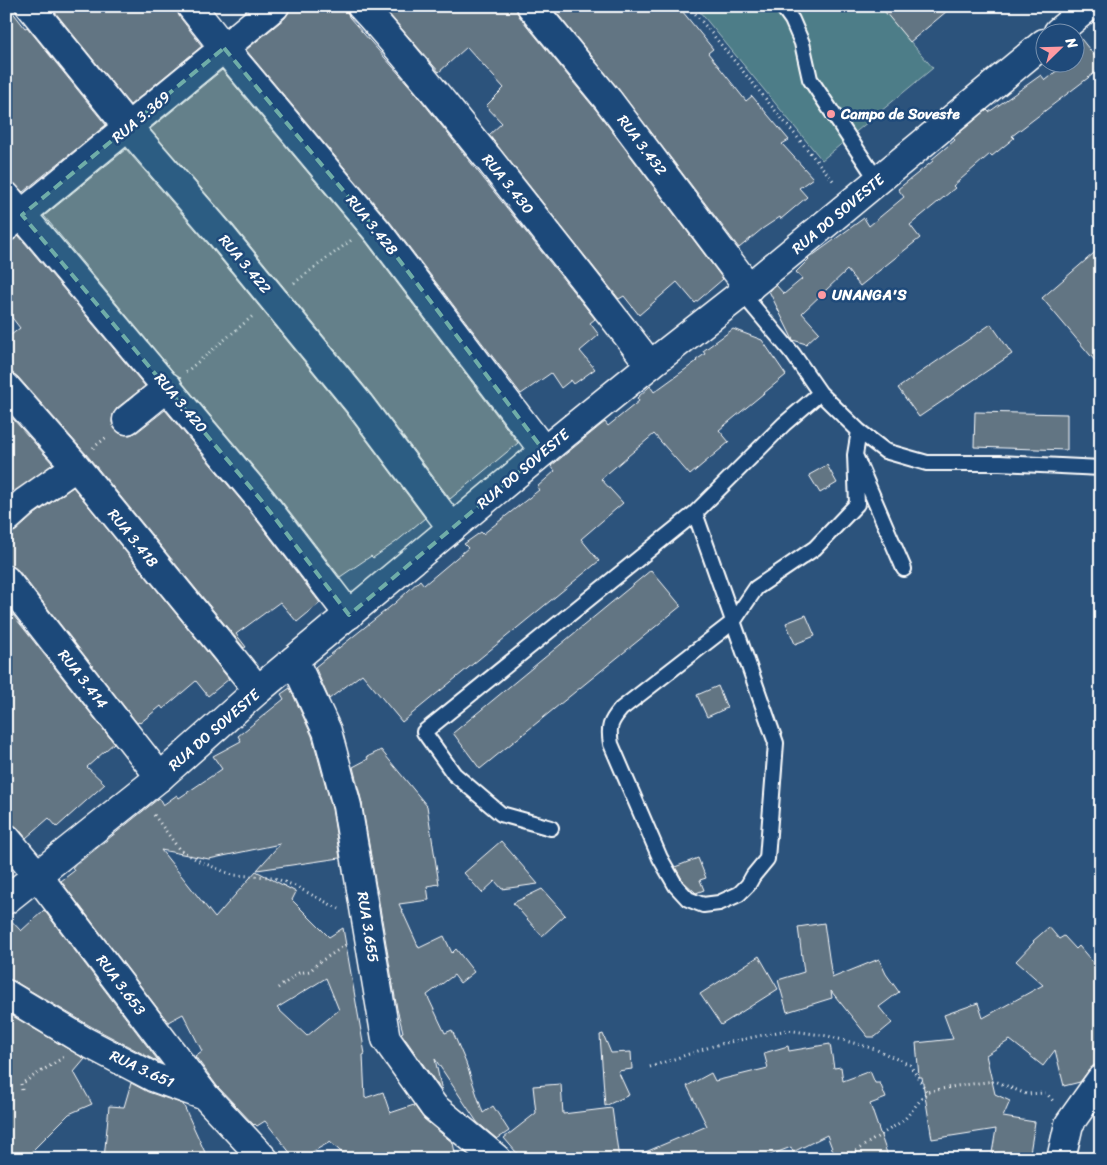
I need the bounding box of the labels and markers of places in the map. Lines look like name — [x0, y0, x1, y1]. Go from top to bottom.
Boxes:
place label: Campo de Soveste — [840, 101, 961, 127]
marker: Campo de Soveste — [825, 108, 837, 120]
place label: UNANGA'S — [832, 282, 907, 308]
marker: UNANGA'S — [816, 289, 828, 301]

